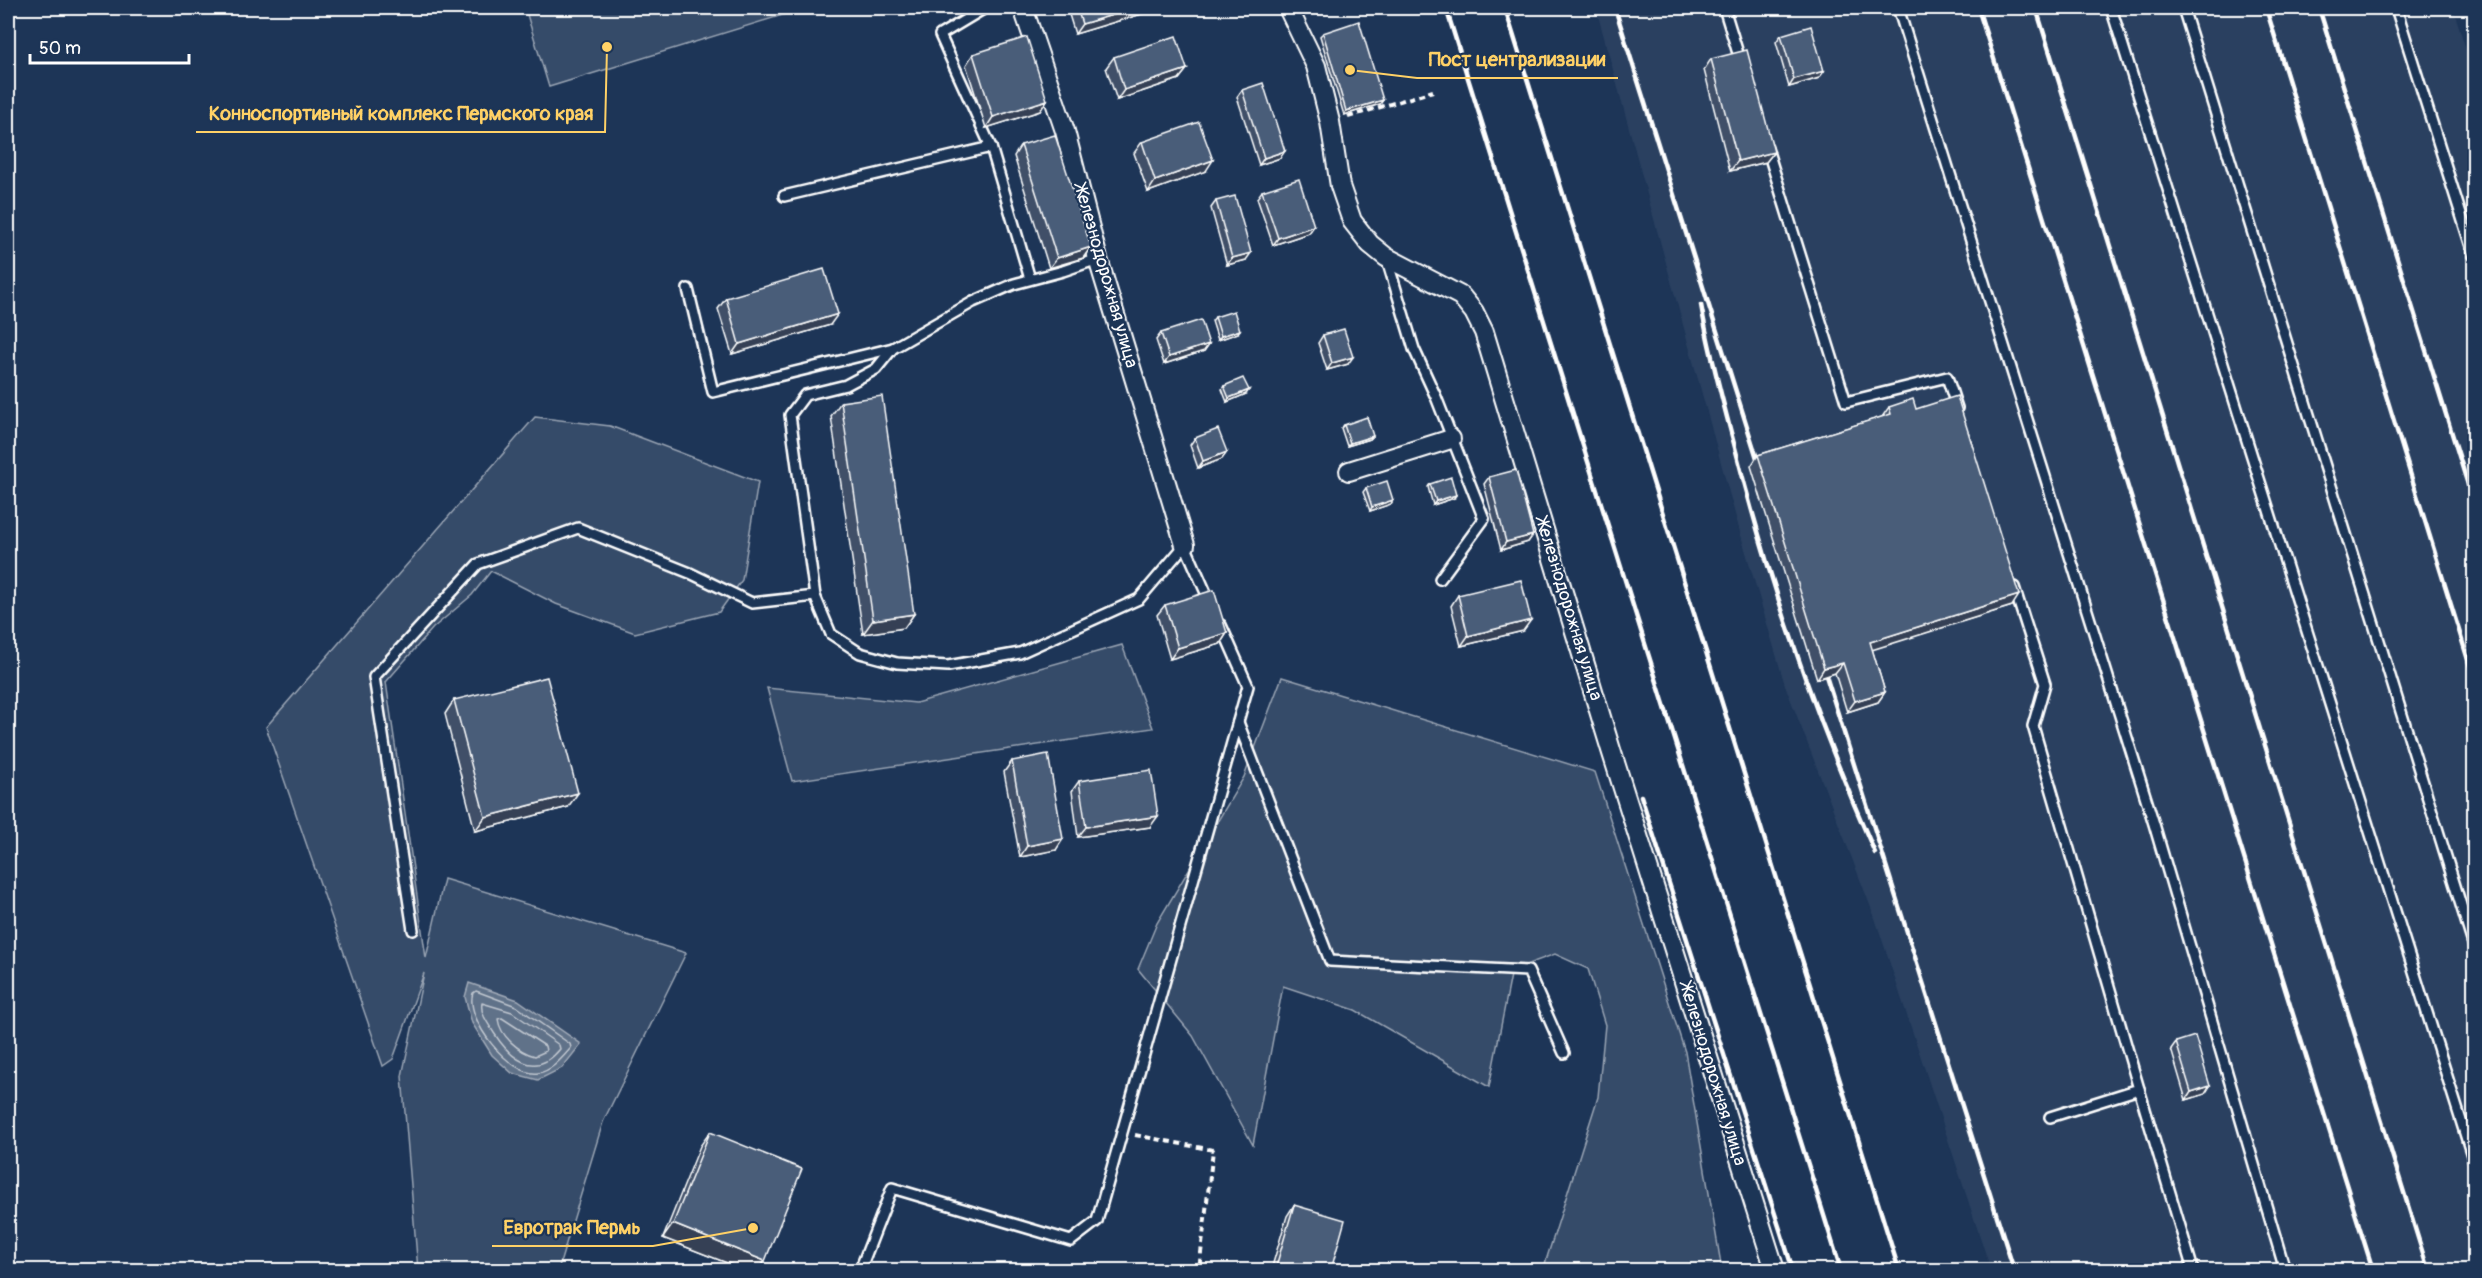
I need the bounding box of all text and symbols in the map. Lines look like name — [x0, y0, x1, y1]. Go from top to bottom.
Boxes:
scale bar — [30, 27, 189, 65]
text: 50 m — [39, 37, 81, 60]
callout: Пост централизации — [1417, 40, 1618, 78]
text: Пост централизации — [1429, 47, 1605, 72]
callout: Конноспортивный комплекс Пермского края — [196, 94, 605, 132]
text: Конноспортивный комплекс Пермского края — [209, 101, 593, 126]
street label: Железнодорожная улица — [1068, 179, 1143, 371]
street label: Железнодорожная улица — [1529, 512, 1608, 703]
street label: Железнодорожная улица — [1673, 977, 1752, 1168]
callout: Евротрак Пермь — [492, 1208, 653, 1246]
text: Евротрак Пермь — [503, 1215, 641, 1240]

